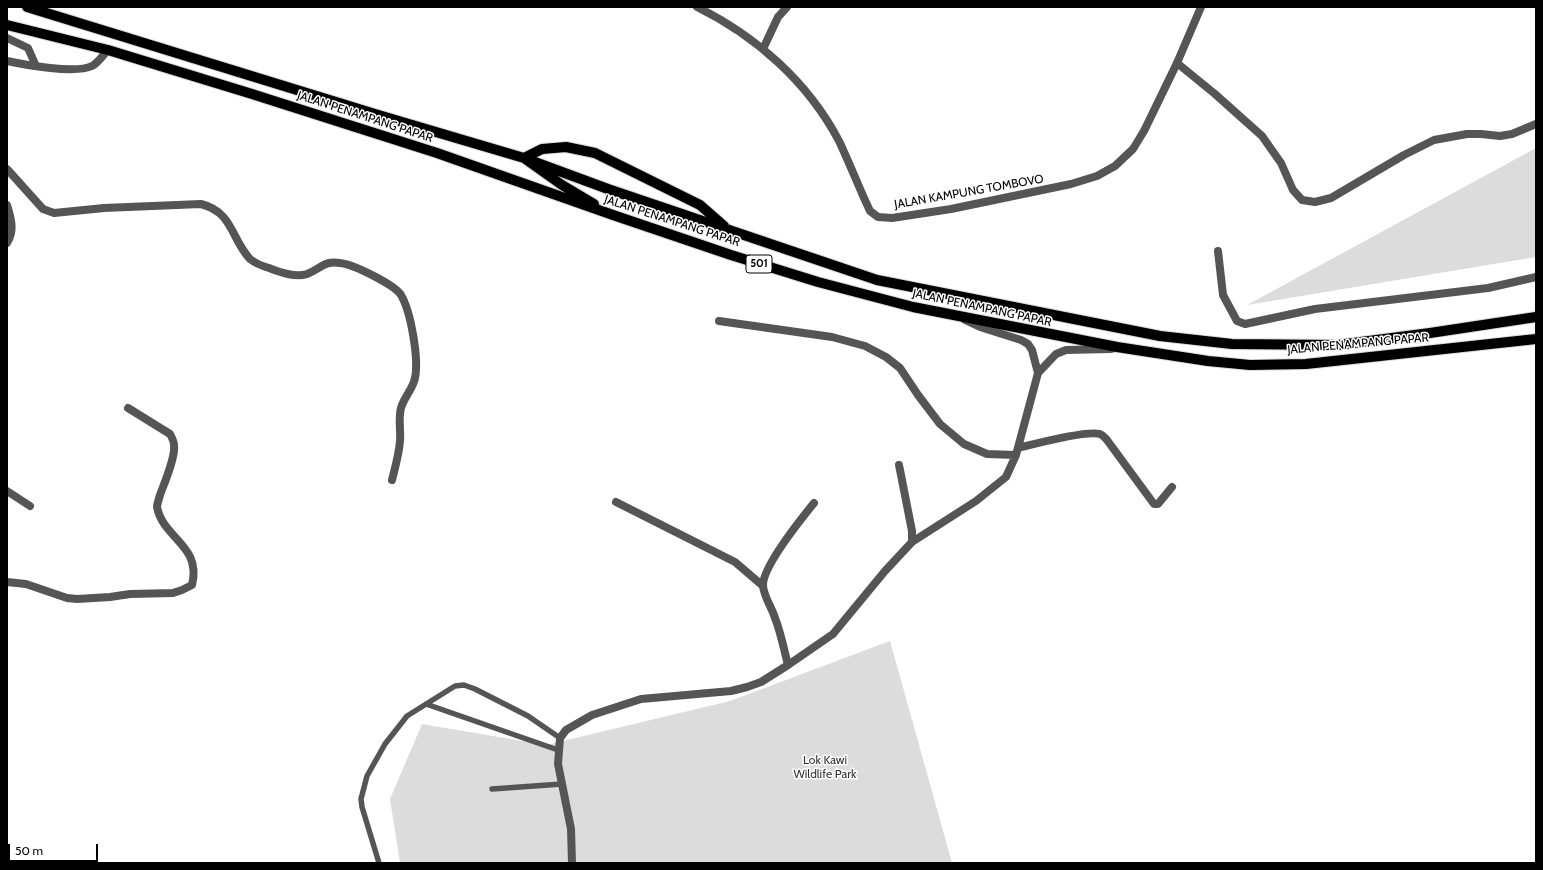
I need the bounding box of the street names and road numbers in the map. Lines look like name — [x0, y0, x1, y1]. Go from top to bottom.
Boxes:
street label: JALAN PENAMPANG PAPAR — [295, 88, 435, 146]
street label: JALAN KAMPUNG TOMBOVO — [893, 172, 1045, 212]
street label: JALAN PENAMPANG PAPAR — [602, 192, 742, 250]
road number: 501 — [746, 255, 772, 273]
street label: JALAN PENAMPANG PAPAR — [911, 286, 1053, 330]
street label: JALAN PENAMPANG PAPAR — [1287, 331, 1429, 357]

